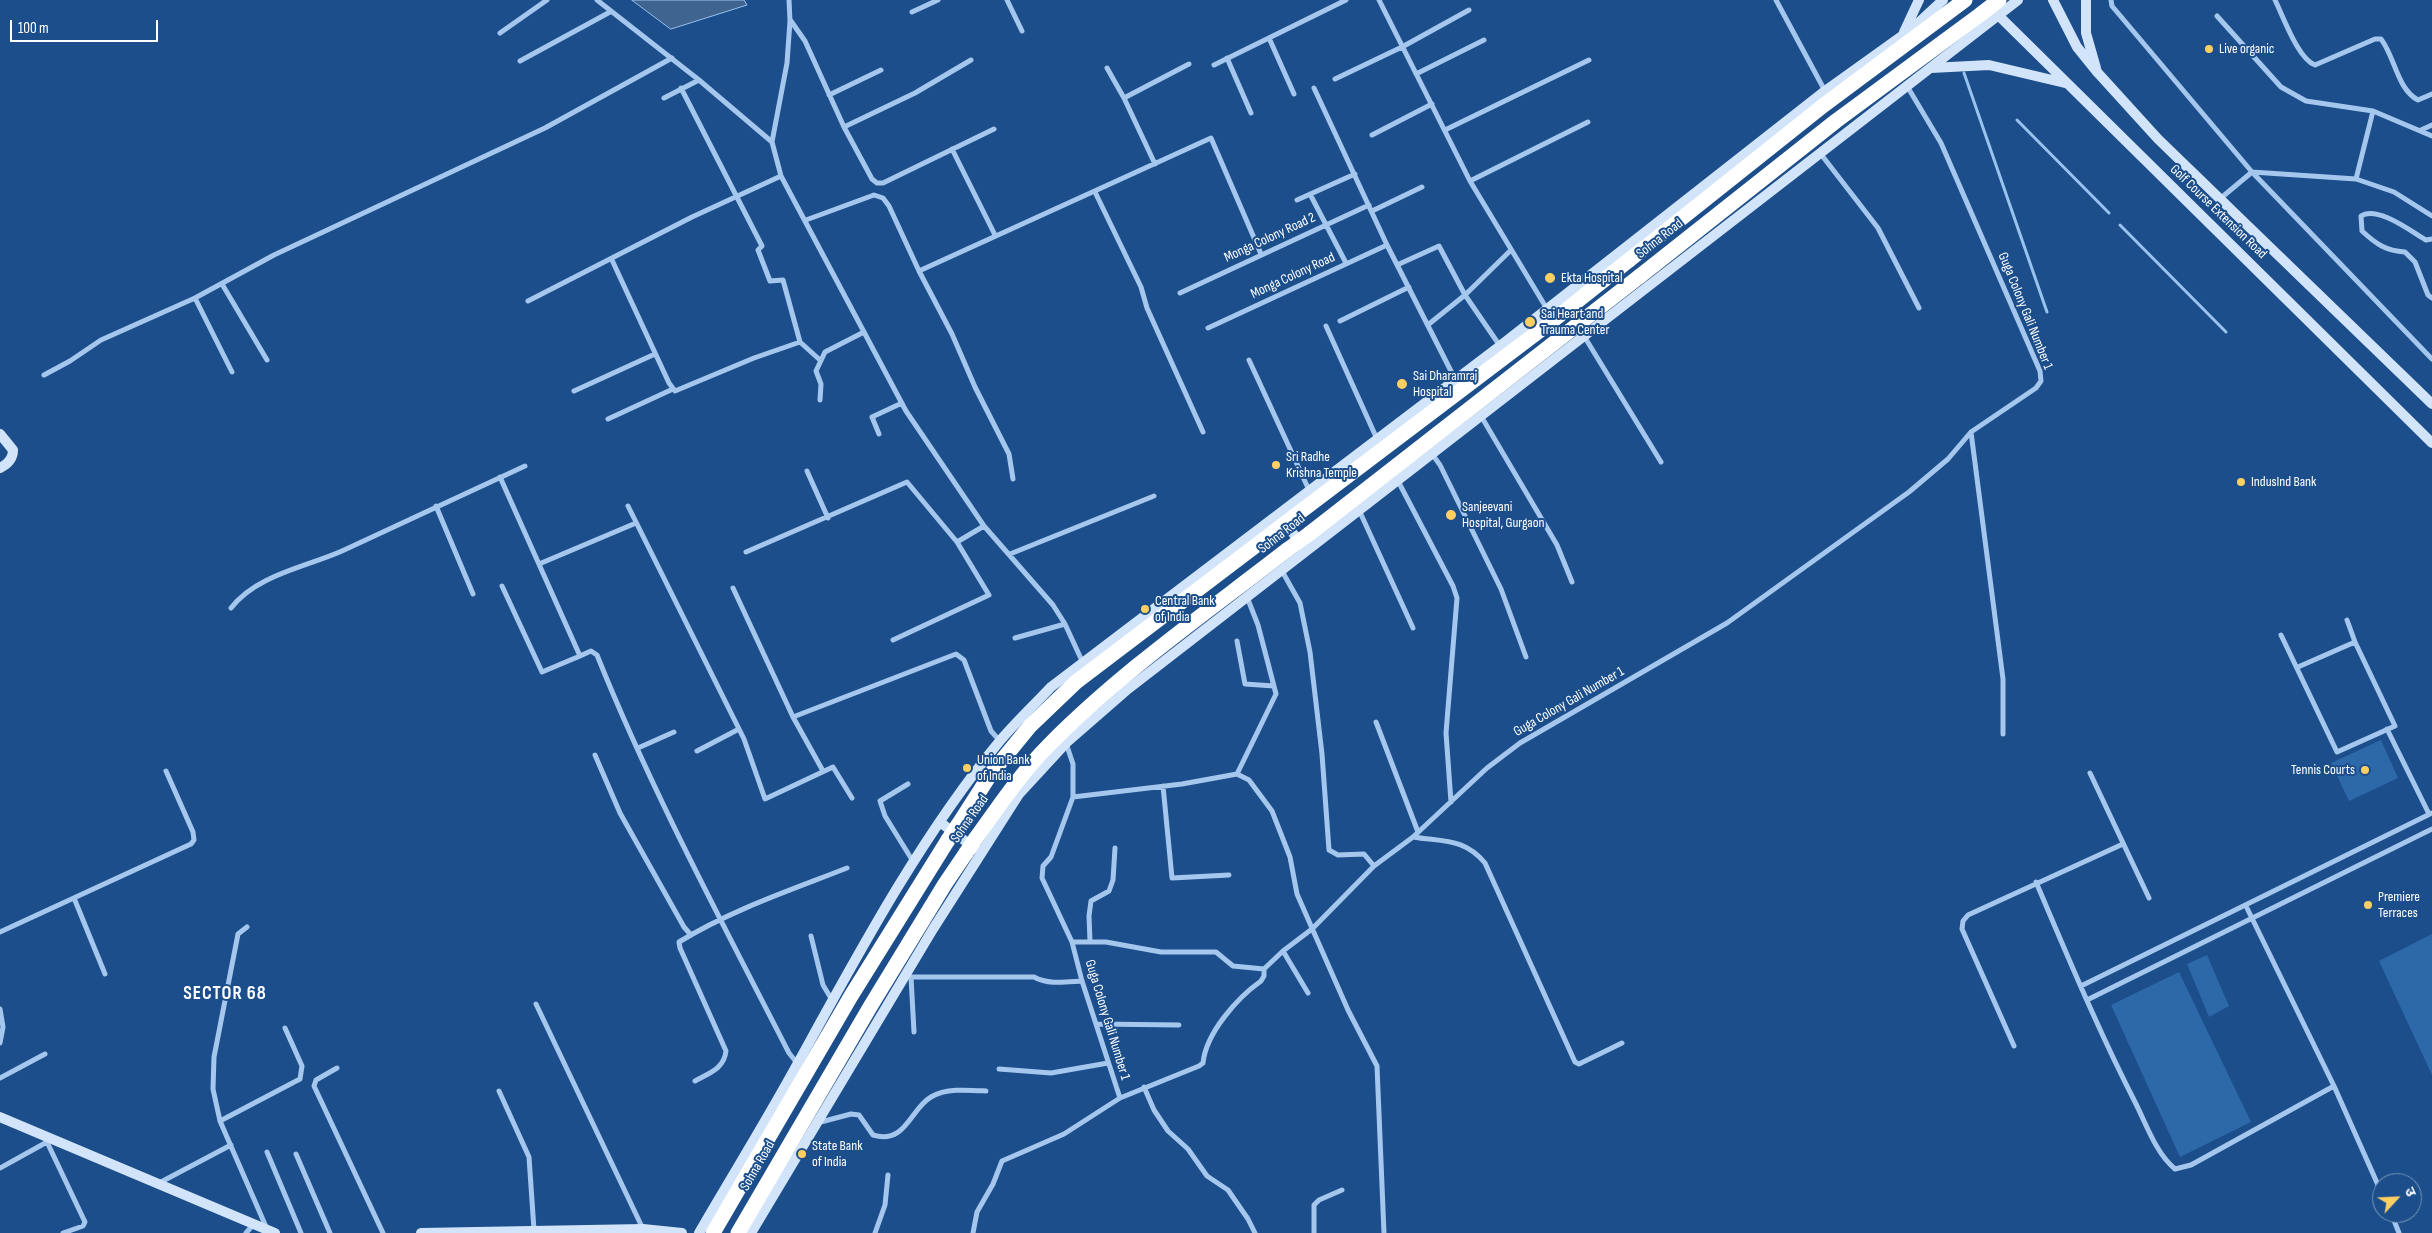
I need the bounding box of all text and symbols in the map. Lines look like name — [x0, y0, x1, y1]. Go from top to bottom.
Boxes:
scale bar — [12, 10, 160, 42]
text: 100 m — [18, 19, 49, 38]
place label: Live organic — [2219, 41, 2274, 57]
marker: Live organic — [2203, 43, 2215, 55]
street label: Golf Course Extension Road — [2166, 161, 2270, 263]
street label: Monga Colony Road 2 — [1222, 209, 1318, 267]
street label: Sohna Road — [1633, 216, 1687, 262]
street label: Monga Colony Road — [1248, 249, 1338, 303]
street label: Guga Colony Gali Number 1 — [1994, 250, 2056, 372]
place label: Ekta Hospital — [1561, 270, 1622, 286]
marker: Ekta Hospital — [1543, 271, 1557, 285]
place label: Sai Heart and Trauma Center — [1541, 306, 1609, 338]
marker: Sai Heart and Trauma Center — [1523, 315, 1537, 329]
place label: Sai Dharamraj Hospital — [1413, 368, 1477, 401]
marker: Sai Dharamraj Hospital — [1395, 377, 1409, 391]
place label: Sri Radhe Krishna Temple — [1286, 449, 1357, 482]
marker: Sri Radhe Krishna Temple — [1270, 459, 1282, 471]
place label: IndusInd Bank — [2251, 474, 2316, 490]
marker: IndusInd Bank — [2235, 476, 2247, 488]
place label: Sanjeevani Hospital, Gurgaon — [1462, 499, 1545, 532]
marker: Sanjeevani Hospital, Gurgaon — [1444, 508, 1458, 522]
street label: Sohna Road — [1255, 511, 1309, 557]
place label: Central Bank of India — [1155, 593, 1215, 626]
marker: Central Bank of India — [1139, 603, 1151, 615]
street label: Guga Colony Gali Number 1 — [1511, 663, 1627, 741]
place label: Union Bank of India — [977, 752, 1030, 784]
marker: Union Bank of India — [961, 762, 973, 774]
place label: Tennis Courts — [2291, 762, 2355, 778]
marker: Tennis Courts — [2359, 764, 2371, 776]
street label: Sohna Road — [947, 792, 993, 846]
place label: Premiere Terraces — [2378, 889, 2420, 922]
marker: Premiere Terraces — [2362, 899, 2374, 911]
street label: Guga Colony Gali Number 1 — [1081, 958, 1133, 1082]
district label: SECTOR 68 — [182, 983, 268, 1005]
street label: Sohna Road — [737, 1138, 779, 1194]
place label: State Bank of India — [812, 1138, 863, 1170]
marker: State Bank of India — [796, 1148, 808, 1160]
north arrow — [2372, 1173, 2422, 1223]
text: उ — [2401, 1185, 2420, 1199]

